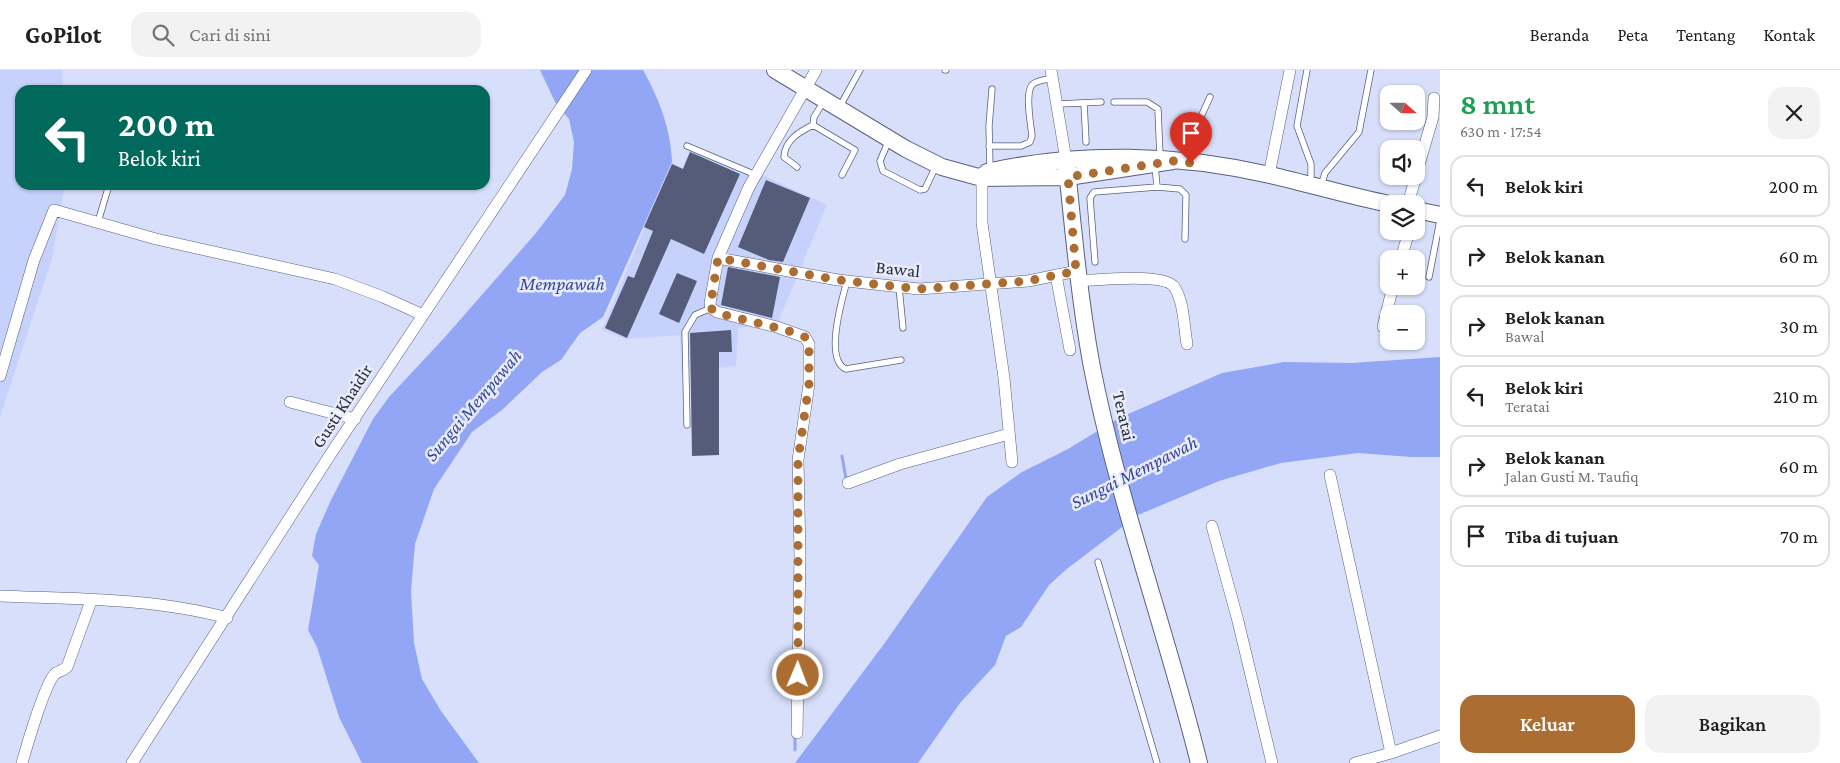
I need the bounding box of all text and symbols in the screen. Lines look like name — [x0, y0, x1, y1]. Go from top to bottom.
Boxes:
search box — [131, 12, 481, 57]
text: GoPilot — [25, 21, 101, 48]
icon: search — [149, 21, 177, 49]
text: Cari di sini — [189, 24, 271, 45]
text: Beranda — [1530, 25, 1589, 45]
text: Peta — [1617, 25, 1648, 45]
text: Tentang — [1676, 25, 1735, 45]
text: Kontak — [1763, 25, 1815, 45]
north arrow — [1380, 85, 1425, 130]
map controls — [1380, 85, 1425, 350]
text: 8 mnt — [1460, 87, 1535, 120]
button: close — [1768, 87, 1820, 139]
icon: left — [35, 105, 100, 170]
text: 200 m — [118, 105, 215, 144]
pin — [1170, 112, 1212, 163]
icon: arrive — [1177, 119, 1205, 147]
text: 630 m · 17:54 — [1460, 123, 1542, 140]
button: sound — [1380, 140, 1425, 185]
text: Belok kiri — [118, 146, 201, 171]
icon: left — [1462, 172, 1490, 200]
text: Belok kiri — [1505, 176, 1583, 197]
text: 200 m — [1769, 176, 1818, 197]
button: layers — [1380, 195, 1425, 240]
icon: right — [1462, 242, 1490, 270]
text: Belok kanan — [1505, 246, 1605, 267]
text: 60 m — [1779, 246, 1818, 267]
button: + — [1380, 250, 1425, 295]
street label: Bawal — [875, 257, 921, 281]
water label: Mempawah — [518, 273, 605, 294]
button: − — [1380, 305, 1425, 350]
text: Belok kanan — [1505, 307, 1605, 328]
icon: right — [1462, 312, 1490, 340]
text: 30 m — [1779, 316, 1818, 337]
text: Bawal — [1505, 328, 1544, 345]
water label: Sungai Mempawah — [420, 345, 526, 465]
street label: Gusti Khaidir — [308, 360, 377, 452]
text: Belok kiri — [1505, 377, 1583, 398]
icon: left — [1462, 382, 1490, 410]
text: 210 m — [1773, 386, 1818, 407]
street label: Teratai — [1109, 389, 1139, 443]
text: Teratai — [1505, 398, 1550, 415]
water label: Sungai Mempawah — [1067, 431, 1201, 513]
text: Belok kanan — [1505, 447, 1605, 468]
icon: right — [1462, 452, 1490, 480]
text: 60 m — [1779, 456, 1818, 477]
text: Jalan Gusti M. Taufiq — [1505, 468, 1638, 485]
icon: arrive — [1462, 522, 1490, 550]
text: Tiba di tujuan — [1505, 526, 1619, 547]
text: 70 m — [1780, 526, 1818, 547]
position arrow — [771, 648, 823, 700]
button: Keluar — [1460, 695, 1635, 753]
button: Bagikan — [1645, 695, 1820, 753]

